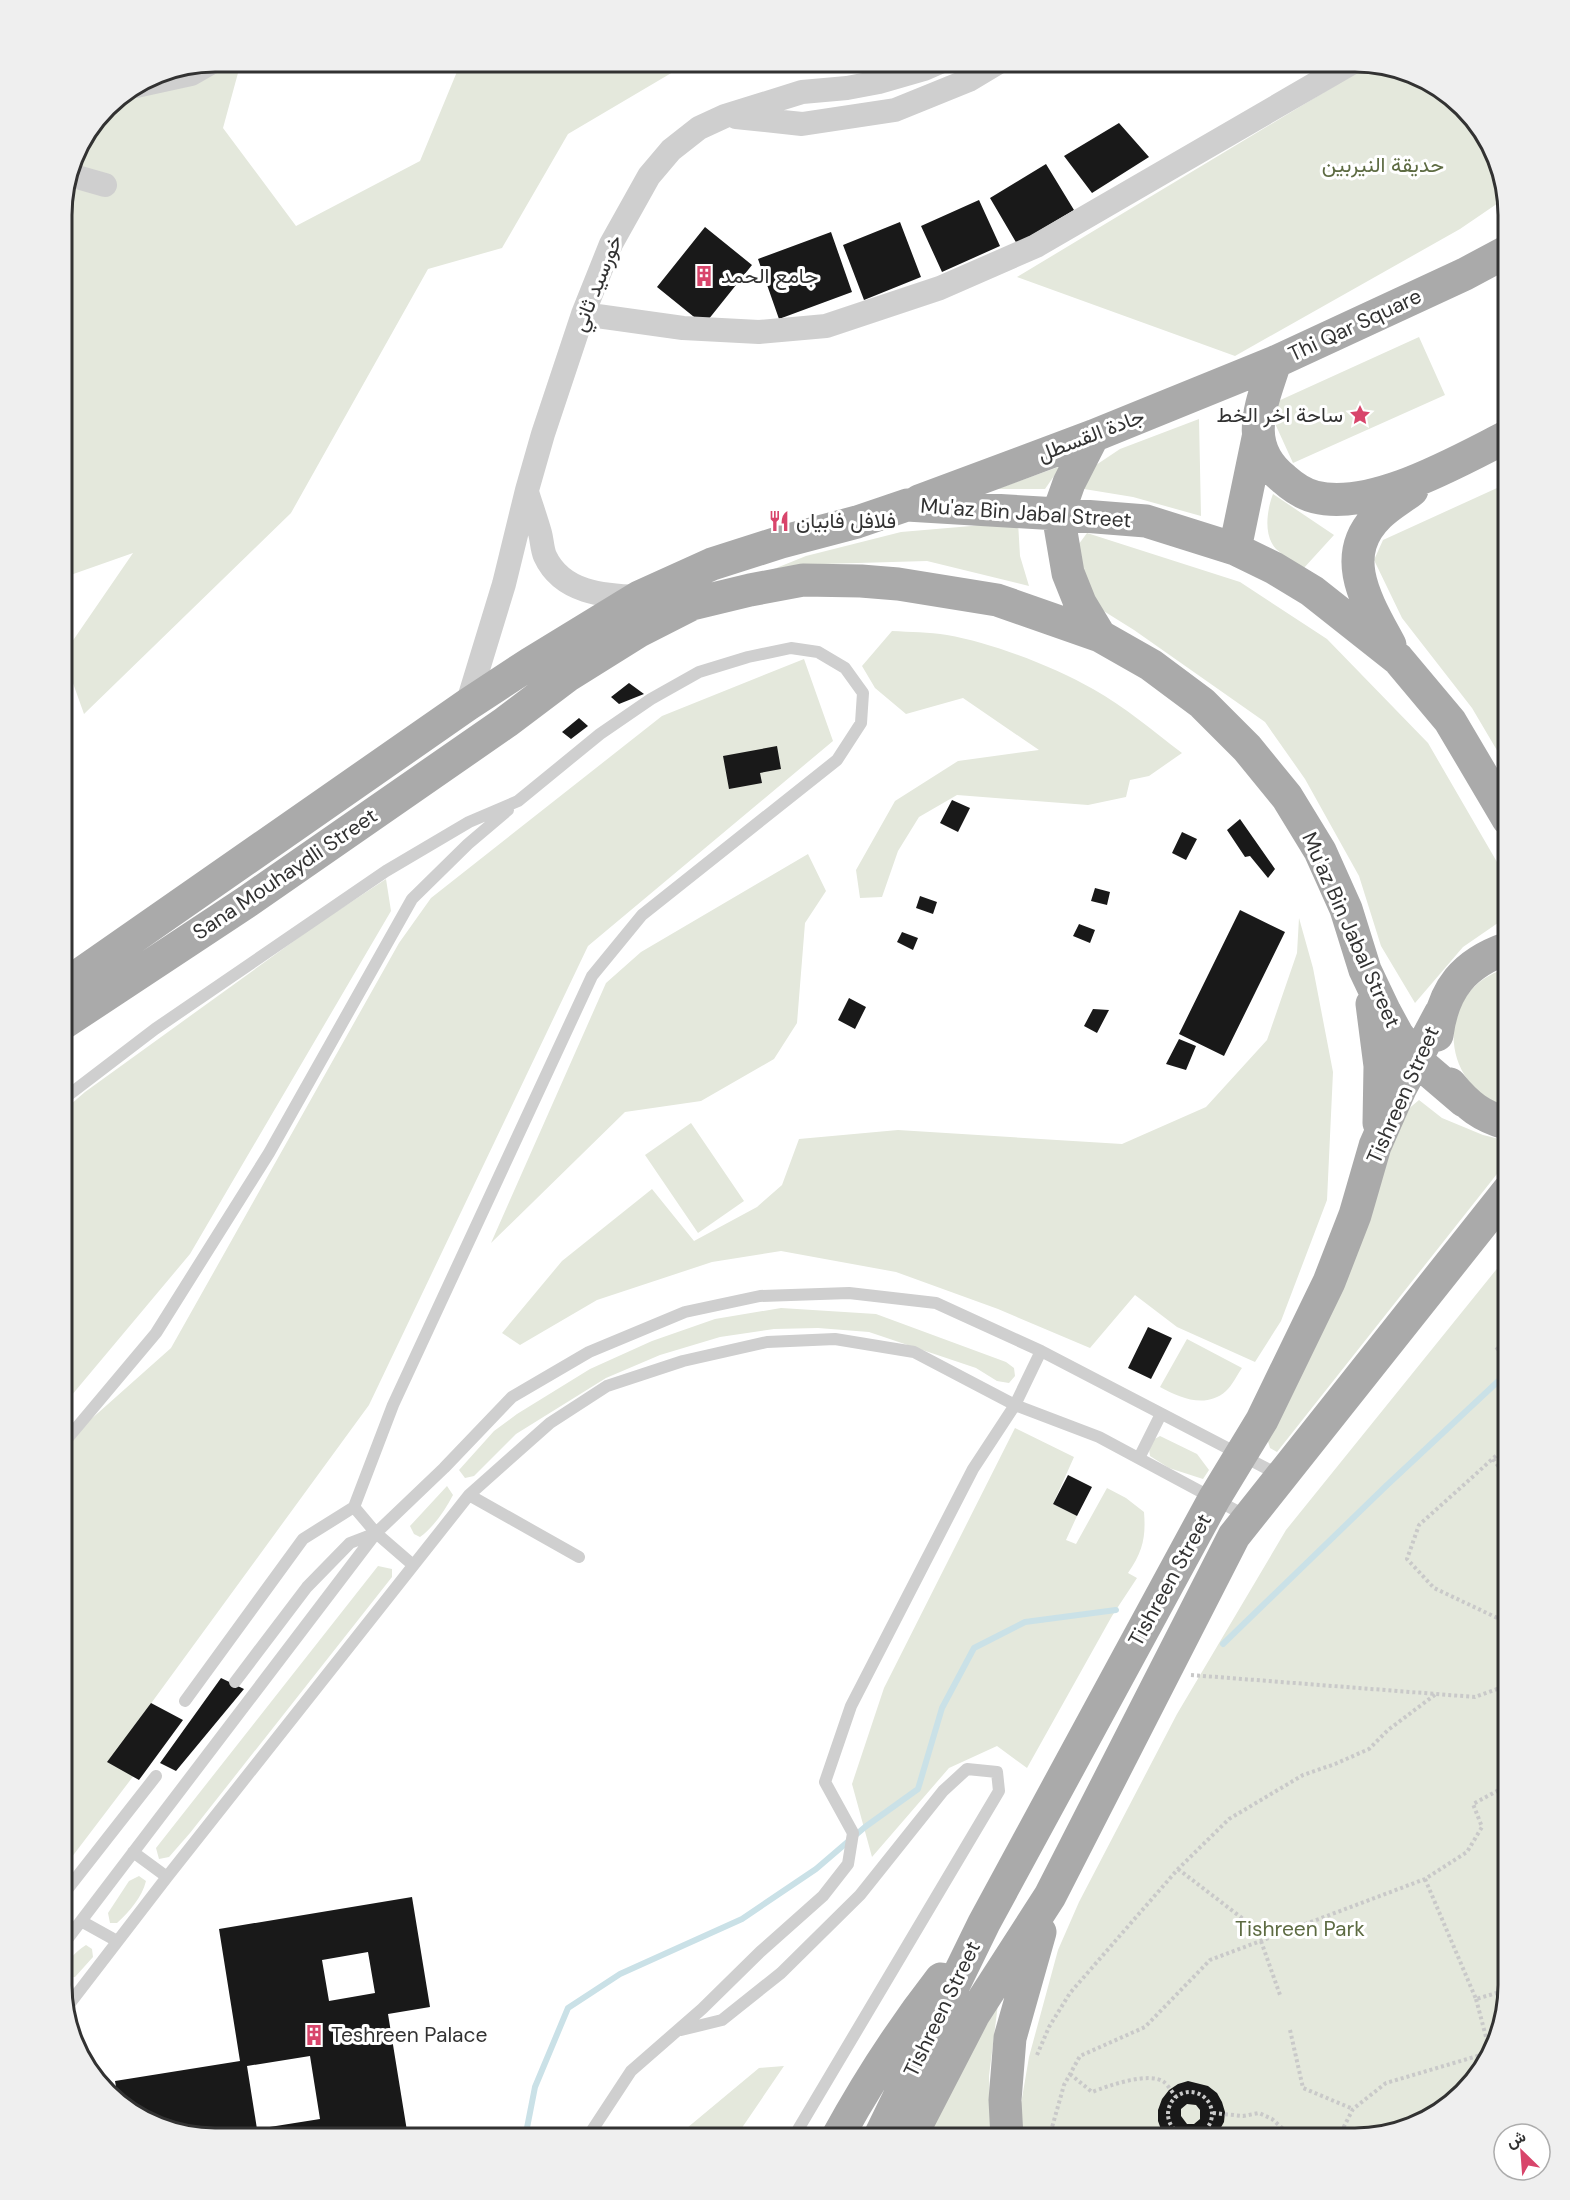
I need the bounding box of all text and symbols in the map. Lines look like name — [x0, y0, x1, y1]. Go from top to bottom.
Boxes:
park label: حديقة النيربين — [1322, 151, 1444, 179]
street label: خورسيد ثاني — [565, 230, 632, 337]
place label: جامع الحمد — [721, 262, 818, 290]
building icon: جامع الحمد — [692, 264, 716, 288]
street label: Thi Qar Square — [1284, 282, 1426, 368]
place label: ساحة اخر الخط — [1216, 401, 1343, 429]
street label: جادة القسطل — [1034, 402, 1148, 468]
place icon: ساحة اخر الخط — [1348, 403, 1372, 427]
street label: Mu'az Bin Jabal Street — [920, 492, 1132, 534]
place label: فلافل فابيان — [796, 507, 896, 535]
restaurant icon: فلافل فابيان — [767, 509, 791, 533]
street label: Sana Mouhaydli Street — [187, 802, 383, 946]
street label: Mu'az Bin Jabal Street — [1295, 828, 1407, 1032]
street label: Tishreen Street — [1360, 1022, 1446, 1168]
street label: Tishreen Street — [1122, 1509, 1218, 1651]
park label: Tishreen Park — [1235, 1915, 1365, 1943]
street label: Tishreen Street — [897, 1936, 987, 2082]
place label: Teshreen Palace — [331, 2021, 488, 2049]
building icon: Teshreen Palace — [302, 2023, 326, 2047]
north arrow — [1492, 2122, 1552, 2182]
text: ش — [1503, 2125, 1529, 2152]

